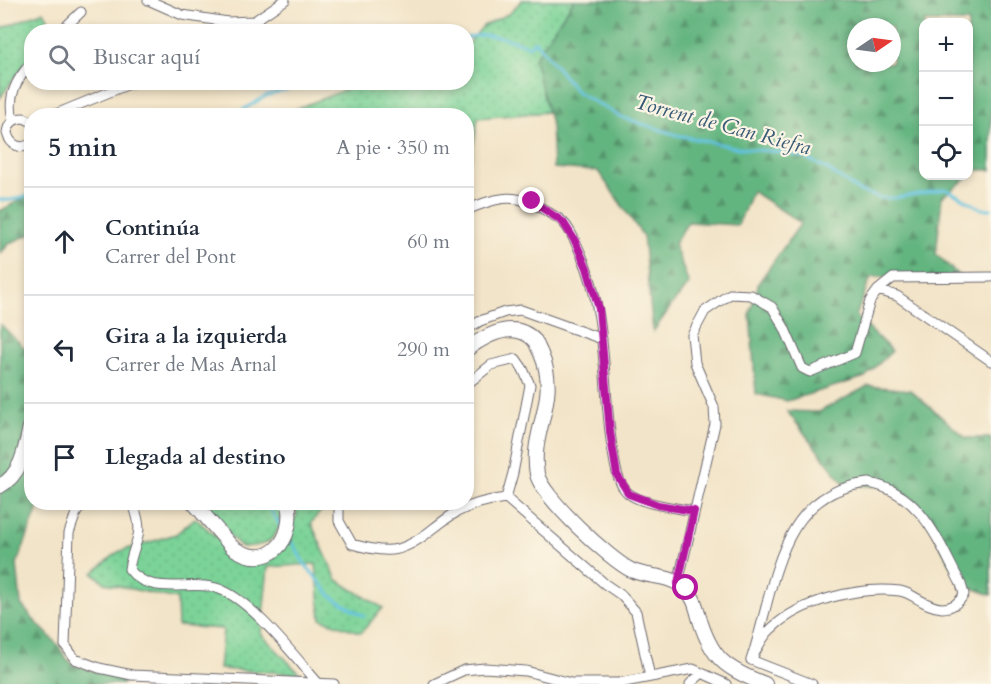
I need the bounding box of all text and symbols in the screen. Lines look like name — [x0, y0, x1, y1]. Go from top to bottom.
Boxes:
north arrow — [847, 18, 901, 72]
map controls — [919, 18, 973, 180]
button: + — [919, 18, 973, 72]
search box — [24, 24, 474, 90]
icon: search — [45, 41, 78, 74]
text: Buscar aquí — [93, 42, 200, 72]
button: − — [919, 72, 973, 126]
water label: Torrent de Can Riefra — [632, 88, 814, 162]
button: locate — [919, 126, 973, 180]
text: 5 min — [48, 130, 117, 165]
text: A pie · 350 m — [336, 134, 450, 161]
route end — [518, 187, 544, 213]
text: Continúa — [105, 213, 200, 243]
icon: ahead — [48, 225, 81, 258]
text: 60 m — [407, 228, 450, 255]
text: Carrer del Pont — [105, 243, 236, 270]
text: Gira a la izquierda — [105, 321, 288, 351]
icon: left — [48, 333, 81, 366]
text: 290 m — [397, 336, 450, 363]
text: Carrer de Mas Arnal — [105, 351, 277, 378]
icon: arrive — [48, 441, 81, 474]
text: Llegada al destino — [105, 442, 286, 472]
route start — [672, 574, 698, 600]

